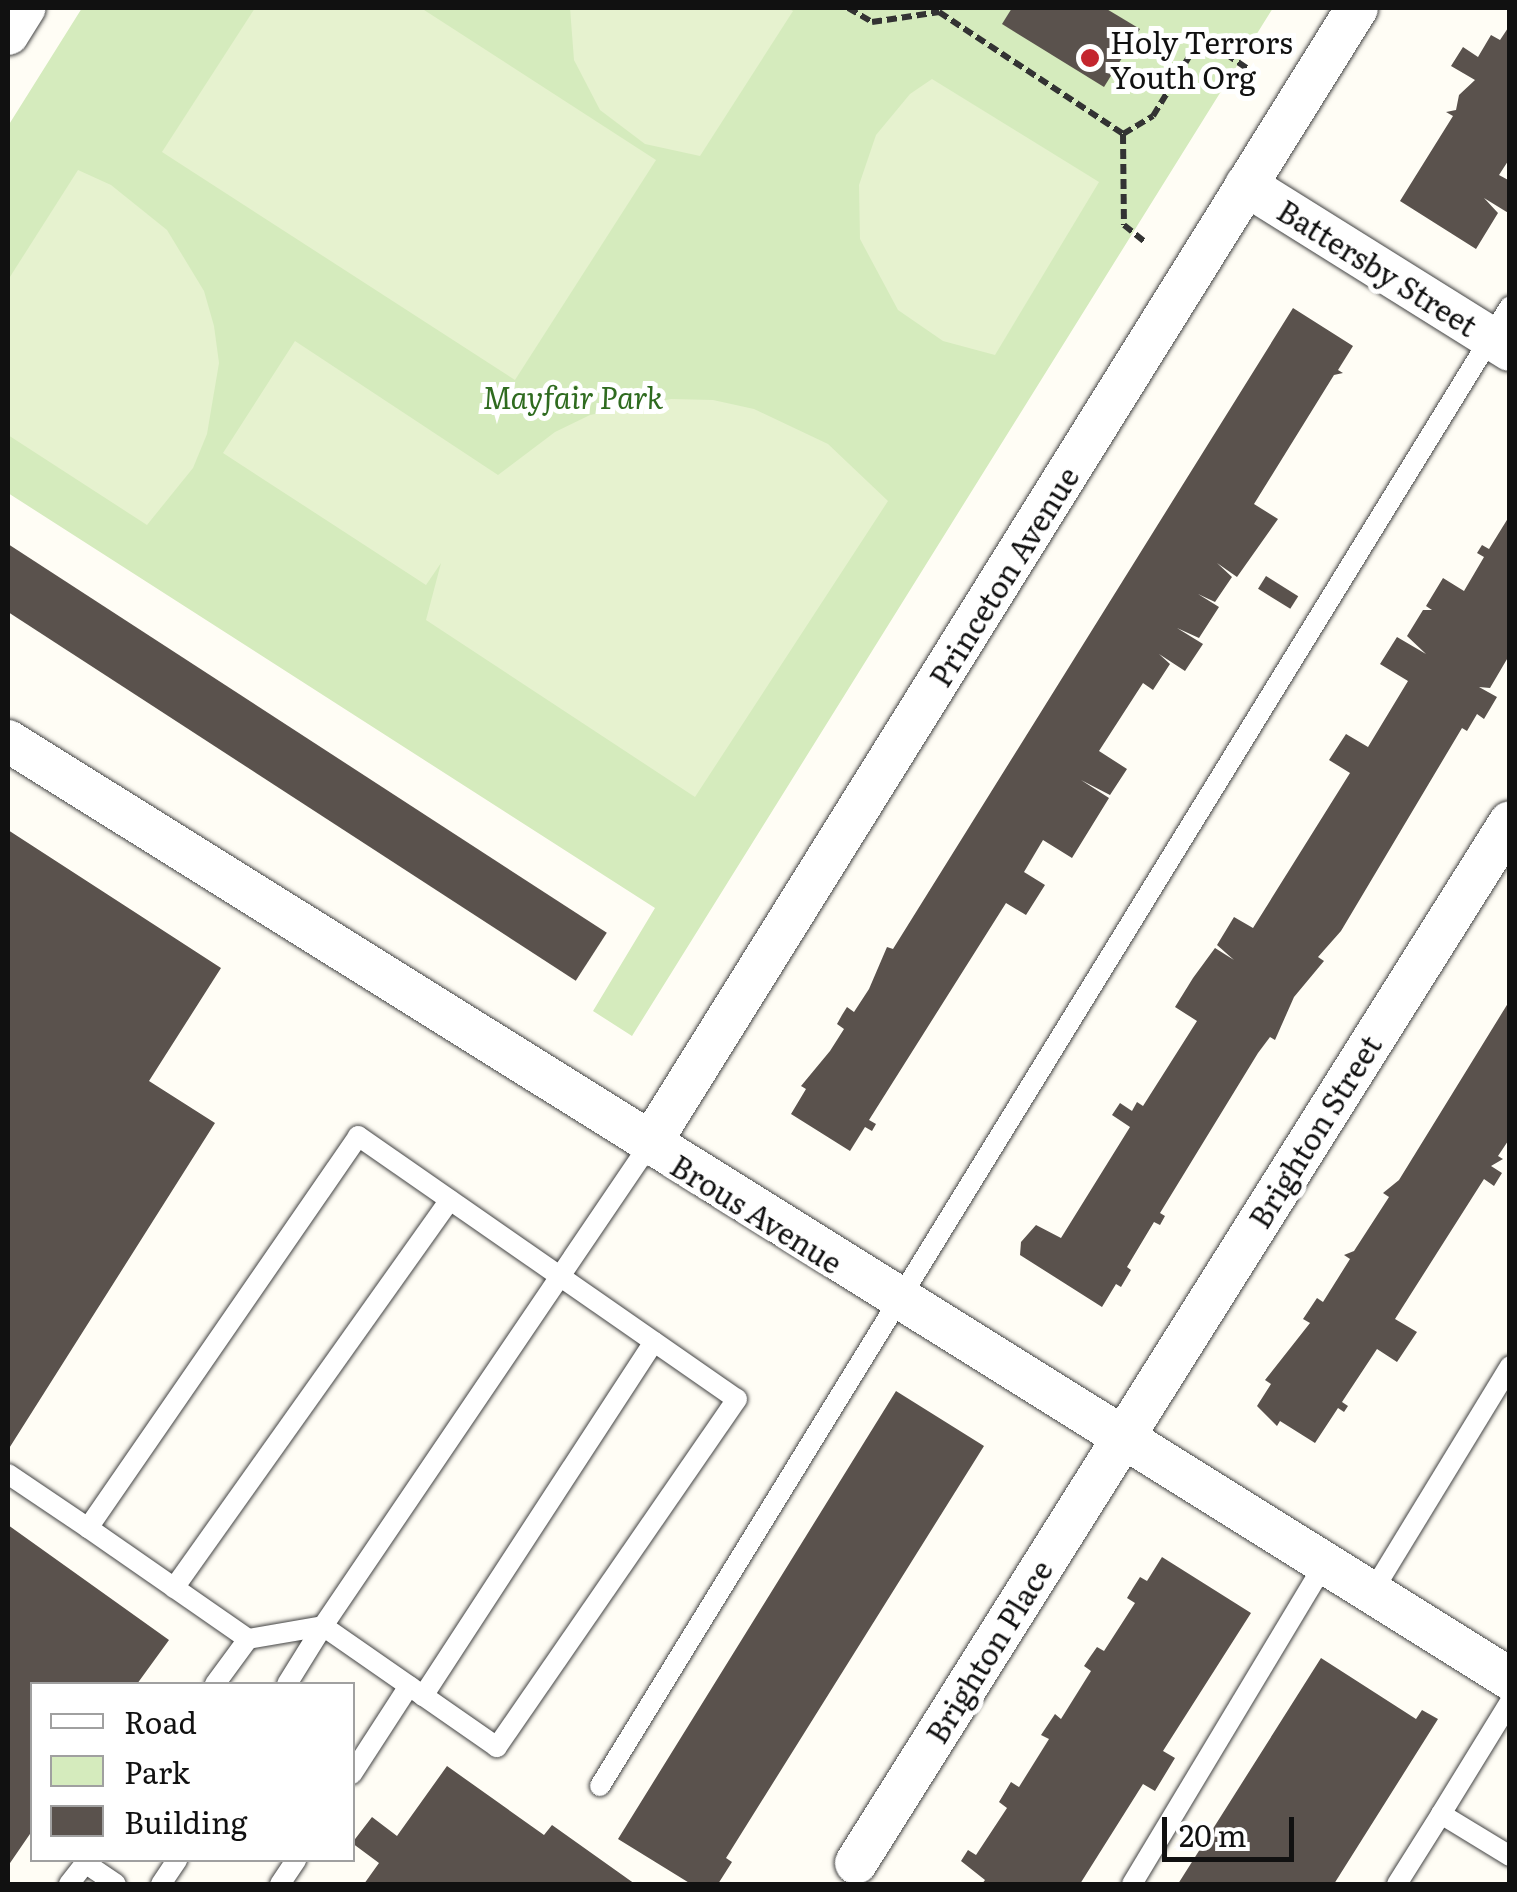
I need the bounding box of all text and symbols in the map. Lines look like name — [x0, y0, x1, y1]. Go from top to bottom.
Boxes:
place label: Holy Terrors Youth Org — [1110, 23, 1293, 94]
marker: Holy Terrors Youth Org — [1079, 47, 1101, 69]
street label: Battersby Street — [1272, 191, 1484, 343]
park label: Mayfair Park — [483, 378, 663, 414]
street label: Princeton Avenue — [921, 459, 1085, 693]
street label: Brighton Street — [1240, 1028, 1388, 1234]
street label: Brous Avenue — [665, 1146, 849, 1280]
street label: Brighton Place — [917, 1553, 1059, 1749]
legend — [30, 1682, 355, 1862]
text: Road — [124, 1699, 197, 1743]
text: Park — [124, 1749, 190, 1793]
scale bar — [1167, 1797, 1300, 1859]
text: Building — [124, 1799, 248, 1843]
text: 20 m — [1179, 1812, 1247, 1856]

